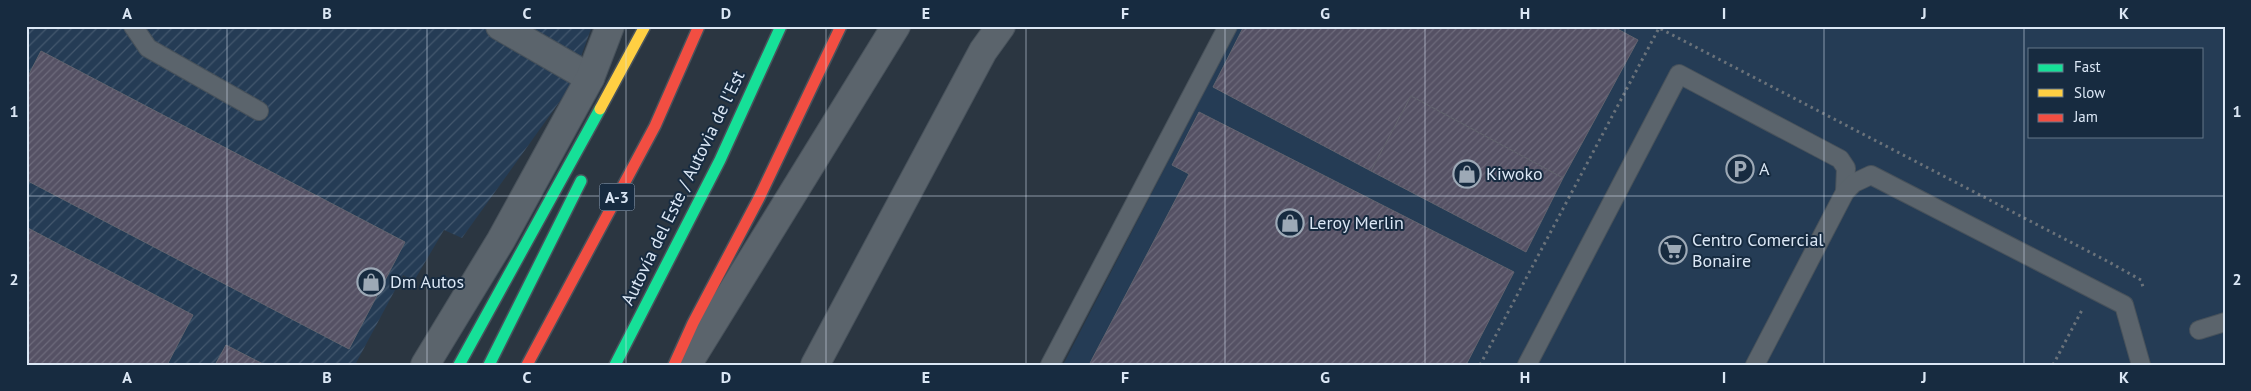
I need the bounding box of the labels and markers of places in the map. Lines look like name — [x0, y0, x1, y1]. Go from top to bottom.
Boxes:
parking icon: A — [1725, 154, 1755, 184]
place label: A — [1759, 157, 1770, 180]
shop icon: Kiwoko — [1452, 159, 1482, 189]
place label: Kiwoko — [1486, 162, 1543, 185]
shop icon: Leroy Merlin — [1275, 208, 1305, 238]
place label: Leroy Merlin — [1309, 211, 1404, 234]
place label: Centro Comercial Bonaire — [1692, 228, 1824, 272]
supermarket icon: Centro Comercial Bonaire — [1658, 235, 1688, 265]
shop icon: Dm Autos — [356, 267, 386, 297]
place label: Dm Autos — [390, 270, 464, 293]

